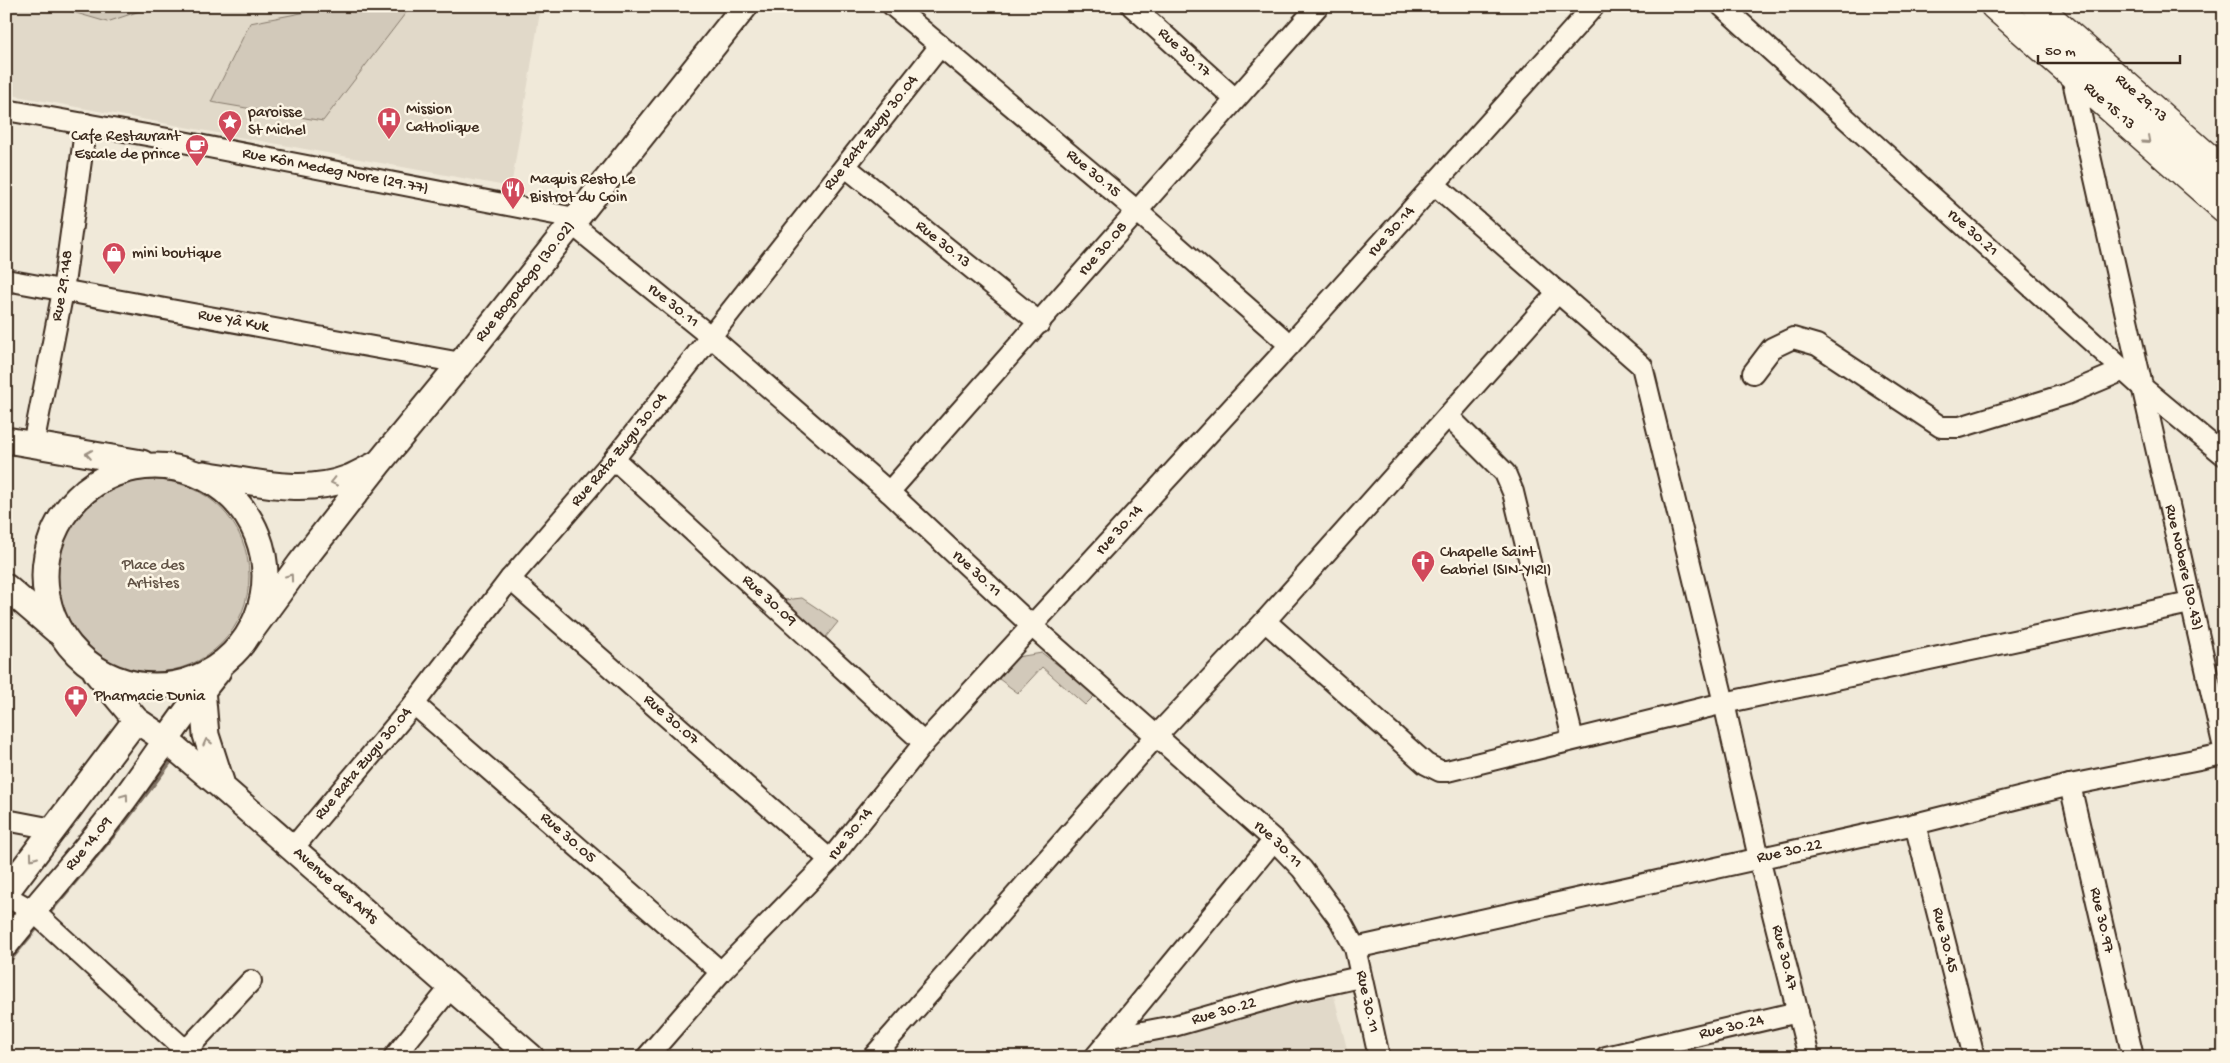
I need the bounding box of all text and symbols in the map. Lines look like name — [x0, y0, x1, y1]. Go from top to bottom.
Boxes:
street label: Rue 30.17 — [1153, 24, 1215, 82]
scale bar — [2038, 32, 2180, 64]
text: 50 m — [2045, 43, 2076, 61]
street label: Rue 29.13 — [2111, 70, 2171, 127]
street label: Rue Rata Zugu 30.04 — [820, 71, 923, 194]
street label: Rue 15.13 — [2079, 79, 2139, 134]
place label: Mission Catholique — [406, 101, 480, 138]
place label: paroisse St Michel — [247, 104, 306, 141]
hospital icon: Mission Catholique — [376, 106, 402, 140]
place icon: paroisse St Michel — [217, 109, 243, 143]
place label: Cafe Restaurant Escale de prince — [71, 128, 181, 165]
cafe icon: Cafe Restaurant Escale de prince — [184, 133, 210, 167]
one-way arrow — [2142, 134, 2151, 143]
street label: Rue Kôn Medeg Nore (29.77) — [240, 144, 430, 199]
street label: Rue 30.15 — [1062, 146, 1124, 202]
place label: Maquis Resto Le Bistrot du Coin — [529, 171, 636, 208]
restaurant icon: Maquis Resto Le Bistrot du Coin — [500, 176, 526, 210]
street label: rue 30.14 — [1364, 202, 1420, 261]
street label: rue 30.21 — [1943, 205, 2002, 261]
street label: Rue 30.13 — [911, 217, 974, 273]
street label: Rue Bogodogo (30.02) — [472, 218, 579, 346]
street label: rue 30.08 — [1075, 218, 1132, 280]
shop icon: mini boutique — [101, 241, 127, 275]
place label: mini boutique — [132, 245, 222, 264]
street label: Rue 29.148 — [48, 249, 78, 323]
street label: rue 30.11 — [643, 280, 702, 332]
street label: Rue Yâ Kuk — [196, 306, 272, 338]
street label: Rue Rata Zugu 30.04 — [567, 389, 672, 511]
one-way arrow — [84, 450, 93, 460]
one-way arrow — [330, 476, 338, 487]
street label: rue 30.14 — [1092, 501, 1148, 559]
street label: Rue Nobere (30.43) — [2160, 503, 2207, 632]
place label: Chapelle Saint Gabriel (SIN-YIRI) — [1440, 544, 1551, 581]
street label: rue 30.11 — [948, 546, 1005, 602]
church icon: Chapelle Saint Gabriel (SIN-YIRI) — [1410, 549, 1436, 583]
park label: Place des Artistes — [121, 557, 185, 594]
street label: Rue 30.09 — [738, 571, 800, 631]
one-way arrow — [284, 573, 293, 583]
pharmacy icon: Pharmacie Dunia — [63, 684, 89, 718]
place label: Pharmacie Dunia — [93, 688, 206, 707]
street label: Rue 30.07 — [639, 691, 703, 750]
street label: Rue Rata Zugu 30.04 — [311, 703, 417, 824]
one-way arrow — [203, 738, 213, 746]
one-way arrow — [119, 794, 129, 803]
street label: rue 30.14 — [824, 804, 878, 864]
street label: Rue 30.05 — [536, 809, 600, 868]
street label: Rue 14.09 — [61, 813, 117, 875]
street label: rue 30.11 — [1249, 817, 1306, 873]
street label: Rue 30.22 — [1755, 835, 1824, 868]
street label: Avenue des Arts — [289, 844, 383, 929]
one-way arrow — [30, 851, 38, 860]
street label: Rue 30.97 — [2085, 886, 2118, 956]
street label: Rue 30.45 — [1927, 906, 1962, 975]
street label: Rue 30.47 — [1767, 923, 1802, 993]
street label: Rue 30.11 — [1351, 969, 1383, 1035]
street label: Rue 30.22 — [1190, 994, 1259, 1030]
street label: Rue 30.24 — [1697, 1011, 1766, 1044]

